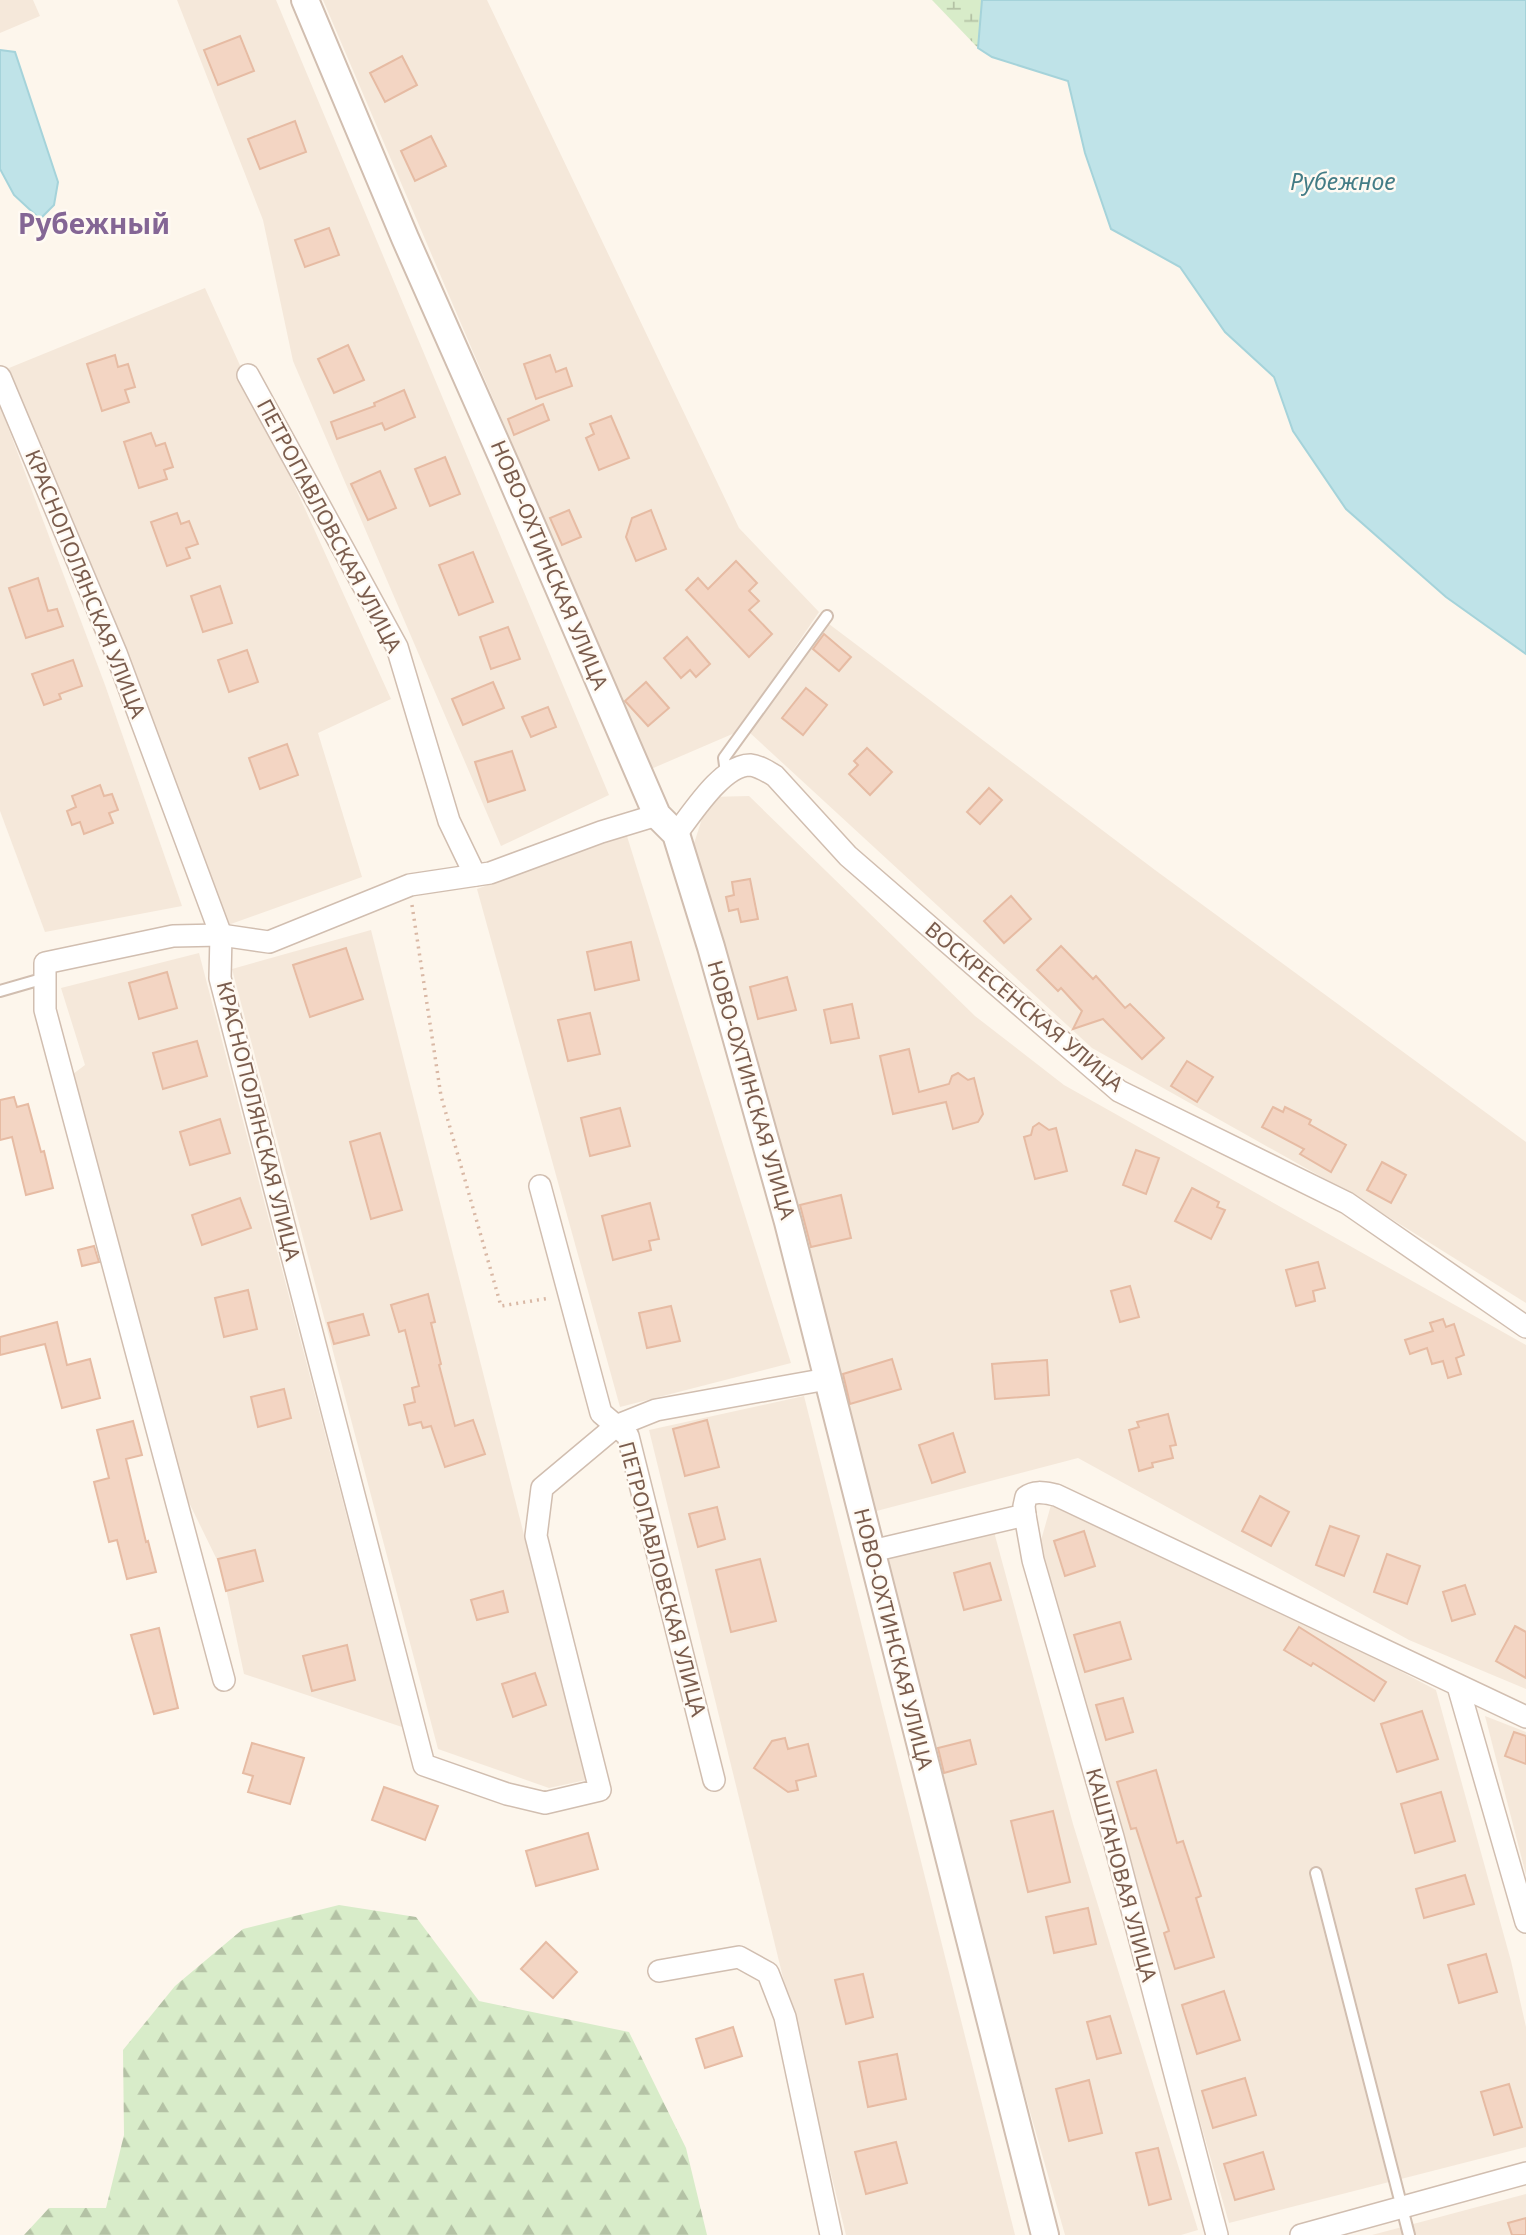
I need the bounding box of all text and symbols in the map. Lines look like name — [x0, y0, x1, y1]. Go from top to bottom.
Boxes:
water label: Рубежное — [1290, 165, 1396, 197]
district label: Рубежный — [18, 204, 170, 242]
street label: ПЕТРОПАВЛОВСКАЯ УЛИЦА — [251, 394, 409, 658]
street label: НОВО-ОХТИНСКАЯ УЛИЦА — [485, 436, 615, 694]
street label: КРАСНОПОЛЯНСКАЯ УЛИЦА — [19, 445, 153, 722]
street label: ВОСКРЕСЕНСКАЯ УЛИЦА — [920, 915, 1130, 1098]
street label: НОВО-ОХТИНСКАЯ УЛИЦА — [702, 957, 803, 1223]
street label: КРАСНОПОЛЯНСКАЯ УЛИЦА — [211, 978, 307, 1264]
street label: ПЕТРОПАВЛОВСКАЯ УЛИЦА — [613, 1438, 713, 1720]
street label: НОВО-ОХТИНСКАЯ УЛИЦА — [848, 1505, 940, 1773]
street label: КАШТАНОВАЯ УЛИЦА — [1080, 1765, 1164, 1985]

